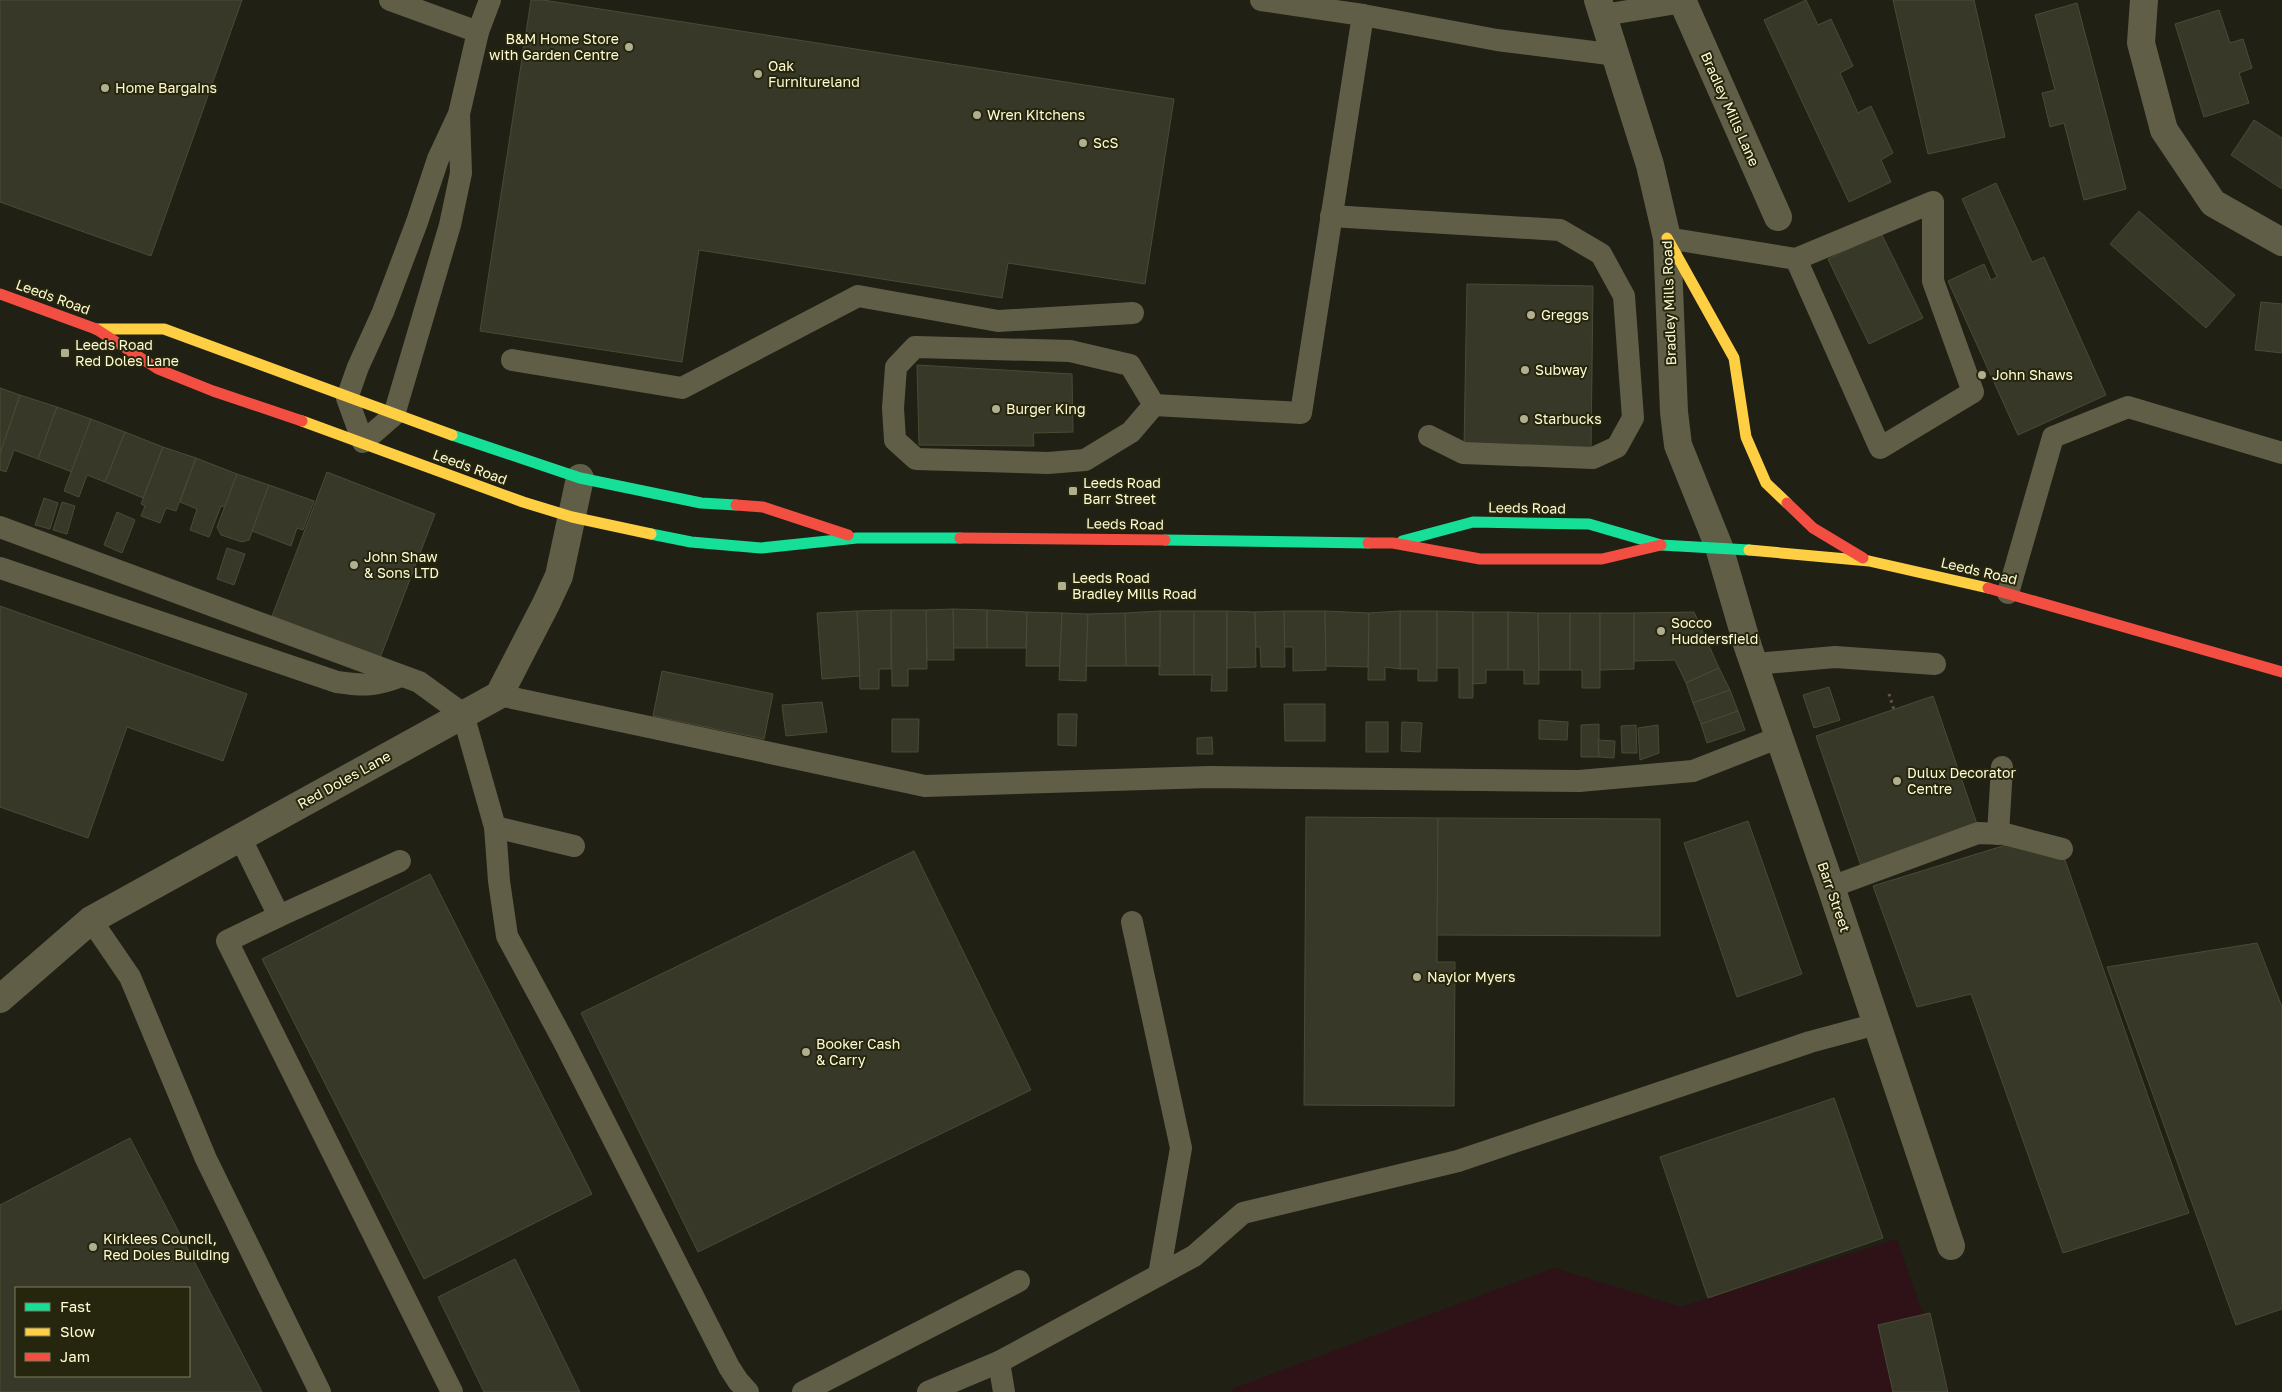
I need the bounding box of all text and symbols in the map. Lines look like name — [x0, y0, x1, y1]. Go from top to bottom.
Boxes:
place label: B&M Home Store with Garden Centre — [489, 30, 619, 63]
marker: B&M Home Store with Garden Centre — [623, 41, 635, 53]
street label: Bradley Mills Lane — [1698, 49, 1763, 169]
place label: Oak Furnitureland — [768, 57, 860, 90]
marker: Oak Furnitureland — [752, 68, 764, 80]
place label: Home Bargains — [115, 79, 217, 96]
marker: Home Bargains — [99, 82, 111, 94]
place label: Wren Kitchens — [987, 106, 1085, 123]
marker: Wren Kitchens — [971, 109, 983, 121]
place label: ScS — [1093, 134, 1119, 151]
marker: ScS — [1077, 137, 1089, 149]
street label: Bradley Mills Road — [1658, 240, 1679, 366]
street label: Leeds Road — [14, 275, 93, 318]
place label: Greggs — [1541, 306, 1589, 323]
marker: Greggs — [1525, 309, 1537, 321]
place label: Leeds Road Red Doles Lane — [75, 336, 179, 369]
marker: Leeds Road Red Doles Lane — [59, 347, 71, 359]
place label: Subway — [1535, 361, 1588, 378]
marker: Subway — [1519, 364, 1531, 376]
place label: John Shaws — [1992, 366, 2073, 383]
marker: John Shaws — [1976, 369, 1988, 381]
place label: Burger King — [1006, 400, 1086, 417]
marker: Burger King — [990, 403, 1002, 415]
place label: Starbucks — [1534, 410, 1602, 427]
marker: Starbucks — [1518, 413, 1530, 425]
street label: Leeds Road — [431, 445, 510, 488]
place label: Leeds Road Barr Street — [1083, 474, 1161, 507]
marker: Leeds Road Barr Street — [1067, 485, 1079, 497]
street label: Leeds Road — [1488, 498, 1566, 517]
street label: Leeds Road — [1086, 514, 1164, 533]
place label: John Shaw & Sons LTD — [364, 548, 439, 581]
street label: Leeds Road — [1939, 553, 2019, 588]
marker: John Shaw & Sons LTD — [348, 559, 360, 571]
place label: Leeds Road Bradley Mills Road — [1072, 569, 1197, 602]
marker: Leeds Road Bradley Mills Road — [1056, 580, 1068, 592]
place label: Socco Huddersfield — [1671, 614, 1758, 647]
marker: Socco Huddersfield — [1655, 625, 1667, 637]
street label: Red Doles Lane — [294, 747, 393, 812]
place label: Dulux Decorator Centre — [1907, 764, 2016, 797]
marker: Dulux Decorator Centre — [1891, 775, 1903, 787]
street label: Barr Street — [1815, 859, 1854, 934]
place label: Naylor Myers — [1427, 968, 1515, 985]
marker: Naylor Myers — [1411, 971, 1423, 983]
place label: Booker Cash & Carry — [816, 1035, 900, 1068]
marker: Booker Cash & Carry — [800, 1046, 812, 1058]
place label: Kirklees Council, Red Doles Building — [103, 1230, 230, 1263]
marker: Kirklees Council, Red Doles Building — [87, 1241, 99, 1253]
legend — [15, 1287, 190, 1377]
text: Fast — [60, 1297, 91, 1315]
text: Slow — [60, 1322, 95, 1340]
text: Jam — [60, 1347, 90, 1365]

